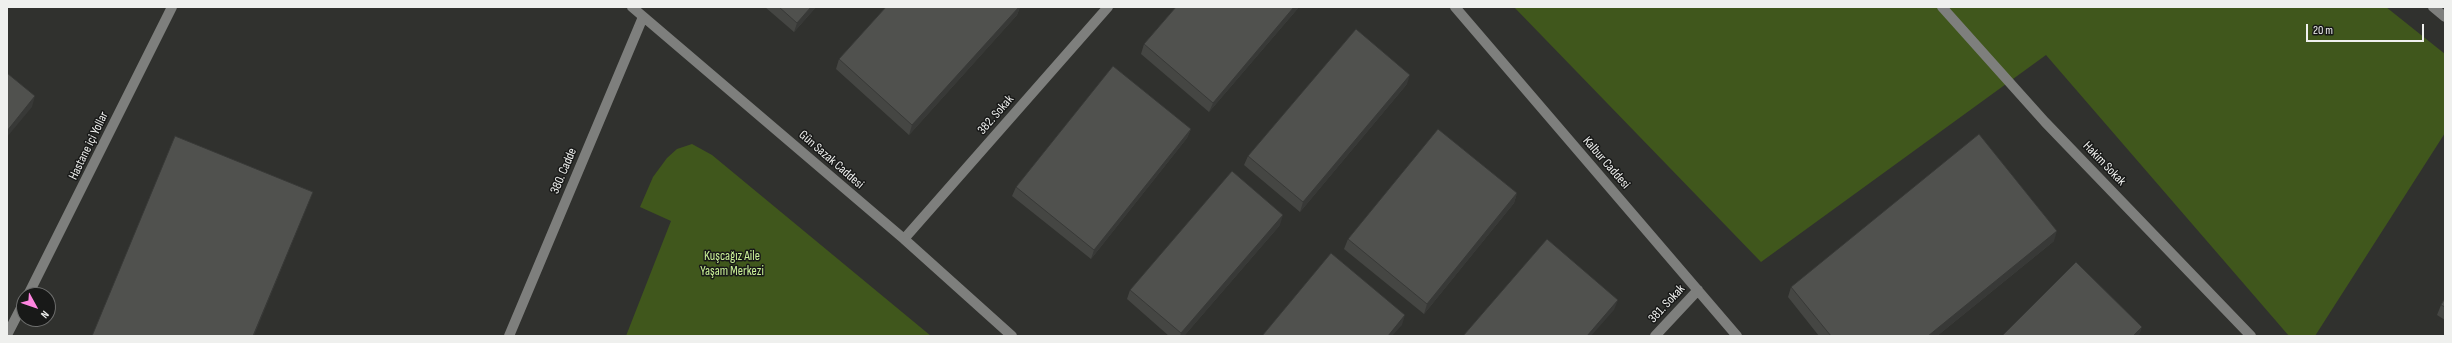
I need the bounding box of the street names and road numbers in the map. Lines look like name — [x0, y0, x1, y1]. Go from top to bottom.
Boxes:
street label: 382. Sokak — [975, 92, 1017, 138]
street label: Hastane içi Yollar — [66, 109, 112, 183]
street label: Gün Sazak Caddesi — [795, 128, 867, 192]
street label: Kalbur Caddesi — [1579, 134, 1633, 192]
street label: Hakim Sokak — [2079, 139, 2129, 189]
street label: 380. Cadde — [547, 146, 581, 196]
street label: 381. Sokak — [1645, 282, 1689, 326]

